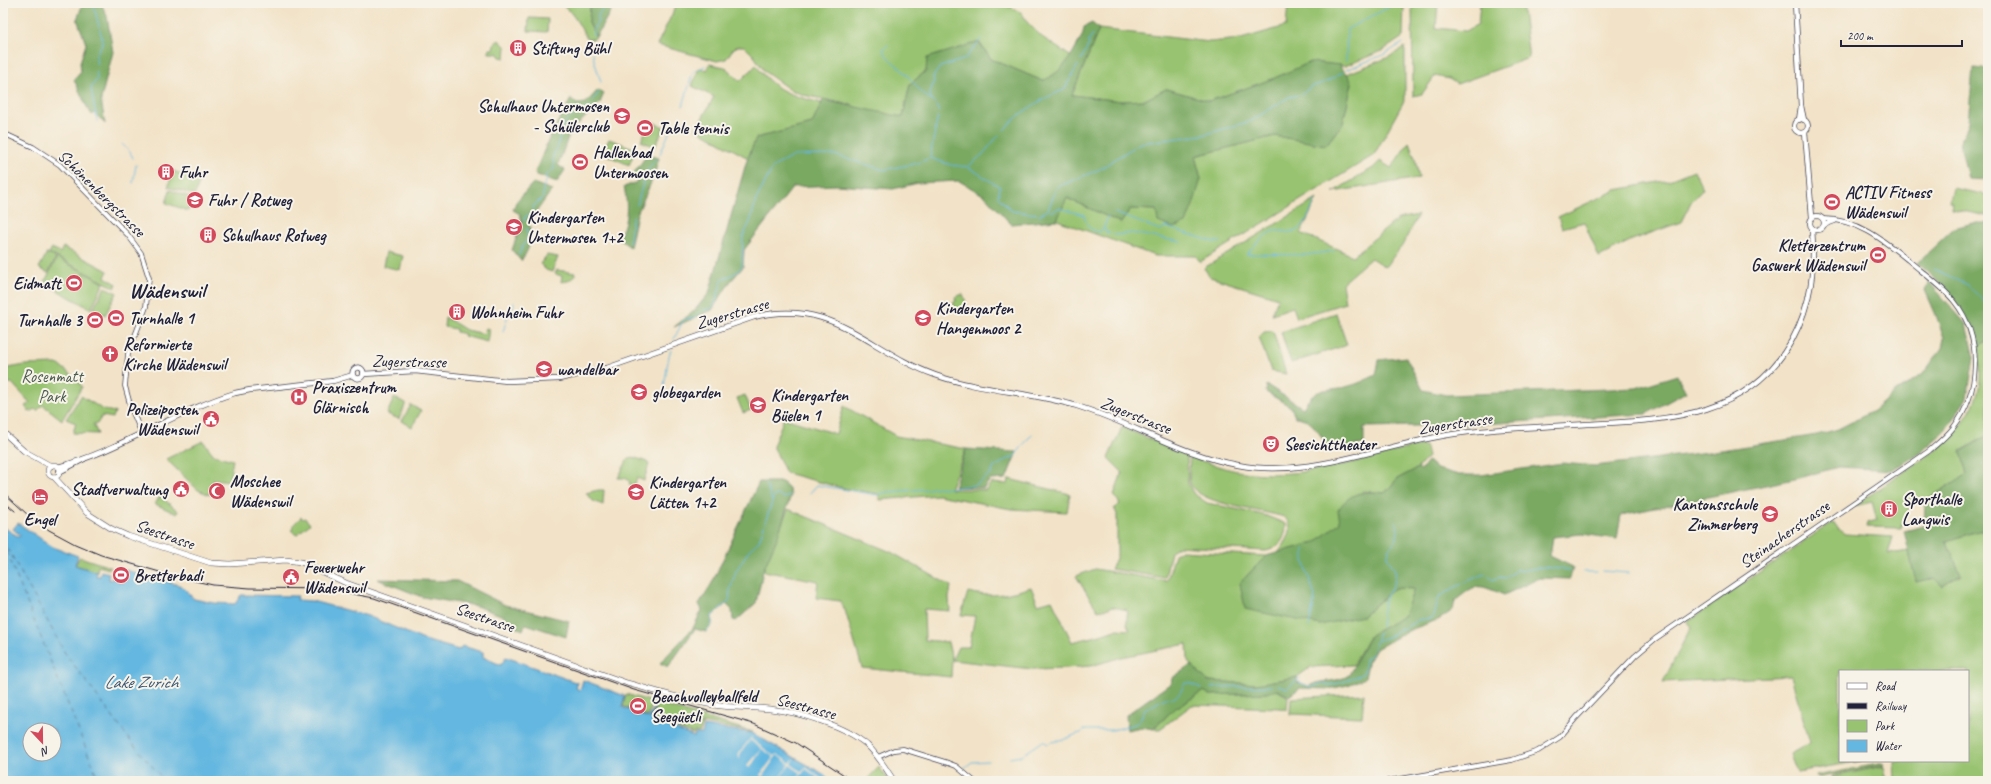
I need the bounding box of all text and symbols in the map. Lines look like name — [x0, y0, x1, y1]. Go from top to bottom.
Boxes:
scale bar — [1841, 22, 1962, 48]
text: 200 m — [1847, 28, 1874, 44]
building icon: Stiftung Bühl — [508, 38, 528, 58]
place label: Stiftung Bühl — [531, 38, 612, 59]
place label: Schulhaus Untermosen - Schülerclub — [478, 96, 610, 137]
school or university icon: Schulhaus Untermosen - Schülerclub — [612, 106, 632, 126]
sports icon: Table tennis — [635, 118, 655, 138]
place label: Table tennis — [658, 118, 730, 139]
place label: Hallenbad Untermoosen — [593, 142, 669, 183]
street label: Schönenbergstrasse — [53, 145, 151, 243]
sports icon: Hallenbad Untermoosen — [570, 152, 590, 172]
building icon: Fuhr — [156, 162, 176, 182]
place label: Fuhr — [179, 162, 209, 183]
place label: ACTIV Fitness Wädenswil — [1845, 182, 1933, 223]
school or university icon: Fuhr / Rotweg — [185, 190, 205, 210]
place label: Fuhr / Rotweg — [208, 190, 293, 211]
sports icon: ACTIV Fitness Wädenswil — [1822, 192, 1842, 212]
place label: Kindergarten Untermosen 1+2 — [527, 207, 624, 248]
school or university icon: Kindergarten Untermosen 1+2 — [504, 217, 524, 237]
building icon: Schulhaus Rotweg — [198, 225, 218, 245]
place label: Schulhaus Rotweg — [221, 225, 327, 246]
place label: Kletterzentrum Gaswerk Wädenswil — [1751, 235, 1868, 276]
sports icon: Kletterzentrum Gaswerk Wädenswil — [1868, 245, 1888, 265]
place label: Eidmatt — [13, 273, 63, 294]
sports icon: Eidmatt — [64, 273, 84, 293]
district label: Wädenswil — [129, 278, 209, 304]
street label: Zugerstrasse — [694, 293, 772, 334]
place label: Kindergarten Hangenmoos 2 — [936, 298, 1022, 339]
building icon: Wohnheim Fuhr — [447, 302, 467, 322]
place label: Wohnheim Fuhr — [470, 302, 565, 323]
sports icon: Turnhalle 1 — [106, 308, 126, 328]
place label: Turnhalle 1 — [129, 308, 196, 329]
school or university icon: Kindergarten Hangenmoos 2 — [913, 308, 933, 328]
place label: Turnhalle 3 — [17, 310, 83, 331]
sports icon: Turnhalle 3 — [85, 310, 105, 330]
place label: Reformierte Kirche Wädenswil — [123, 334, 229, 375]
church icon: Reformierte Kirche Wädenswil — [100, 344, 120, 364]
street label: Zugerstrasse — [372, 350, 448, 373]
school or university icon: wandelbar — [534, 359, 554, 379]
place label: wandelbar — [557, 359, 619, 380]
park label: Rosenmatt Park — [21, 366, 85, 407]
place label: Praxiszentrum Glärnisch — [312, 377, 398, 418]
school or university icon: globegarden — [629, 382, 649, 402]
place label: globegarden — [652, 382, 722, 403]
place label: Kindergarten Büelen 1 — [771, 385, 849, 426]
hospital icon: Praxiszentrum Glärnisch — [289, 387, 309, 407]
street label: Zugerstrasse — [1098, 392, 1175, 440]
school or university icon: Kindergarten Büelen 1 — [748, 395, 768, 415]
place label: Polizeiposten Wädenswil — [126, 399, 201, 440]
street label: Zugerstrasse — [1417, 408, 1495, 439]
public building icon: Polizeiposten Wädenswil — [201, 409, 221, 429]
theatre icon: Seesichttheater — [1261, 434, 1281, 454]
place label: Seesichttheater — [1284, 434, 1378, 455]
place label: Moschee Wädenswil — [230, 471, 294, 512]
place label: Kindergarten Lätten 1+2 — [649, 472, 727, 513]
place label: Stadtverwaltung — [71, 479, 170, 500]
public building icon: Stadtverwaltung — [171, 479, 191, 499]
mosque icon: Moschee Wädenswil — [207, 481, 227, 501]
school or university icon: Kindergarten Lätten 1+2 — [626, 482, 646, 502]
hotel icon: Engel — [30, 487, 50, 507]
place label: Sporthalle Langwis — [1902, 489, 1963, 530]
place label: Kantonsschule Zimmerberg — [1673, 494, 1759, 535]
street label: Steinacherstrasse — [1735, 495, 1834, 573]
building icon: Sporthalle Langwis — [1879, 499, 1899, 519]
school or university icon: Kantonsschule Zimmerberg — [1760, 504, 1780, 524]
place label: Engel — [24, 509, 59, 530]
street label: Seestrasse — [133, 515, 198, 555]
place label: Feuerwehr Wädenswil — [304, 557, 368, 598]
sports icon: Bretterbadi — [111, 565, 131, 585]
place label: Bretterbadi — [134, 565, 205, 586]
public building icon: Feuerwehr Wädenswil — [281, 567, 301, 587]
street label: Seestrasse — [453, 598, 518, 638]
legend — [1839, 670, 1969, 762]
water label: Lake Zurich — [104, 671, 179, 693]
text: Road — [1875, 678, 1897, 694]
place label: Beachvolleyballfeld Seegüetli — [651, 686, 760, 727]
street label: Seestrasse — [774, 688, 839, 725]
sports icon: Beachvolleyballfeld Seegüetli — [628, 696, 648, 716]
text: Railway — [1875, 698, 1907, 714]
text: Park — [1875, 718, 1896, 734]
north arrow — [22, 722, 62, 762]
text: Water — [1875, 738, 1903, 754]
text: N — [38, 744, 52, 760]

